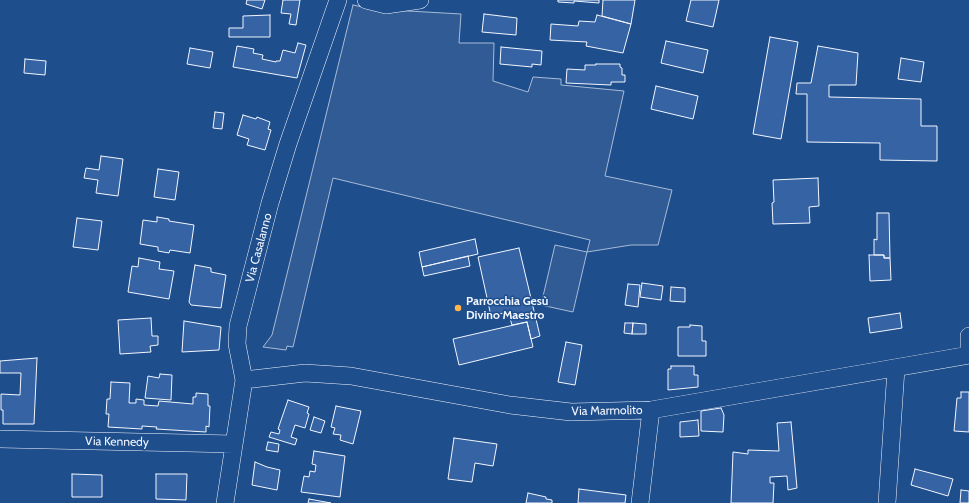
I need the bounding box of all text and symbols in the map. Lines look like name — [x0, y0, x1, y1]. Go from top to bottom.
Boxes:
street label: Via Casalanno — [243, 212, 275, 284]
place label: Parrocchia Gesù Divino Maestro — [466, 294, 548, 322]
marker: Parrocchia Gesù Divino Maestro — [453, 303, 463, 313]
street label: Via Marmolito — [571, 403, 643, 419]
street label: Via Kennedy — [85, 434, 149, 450]

